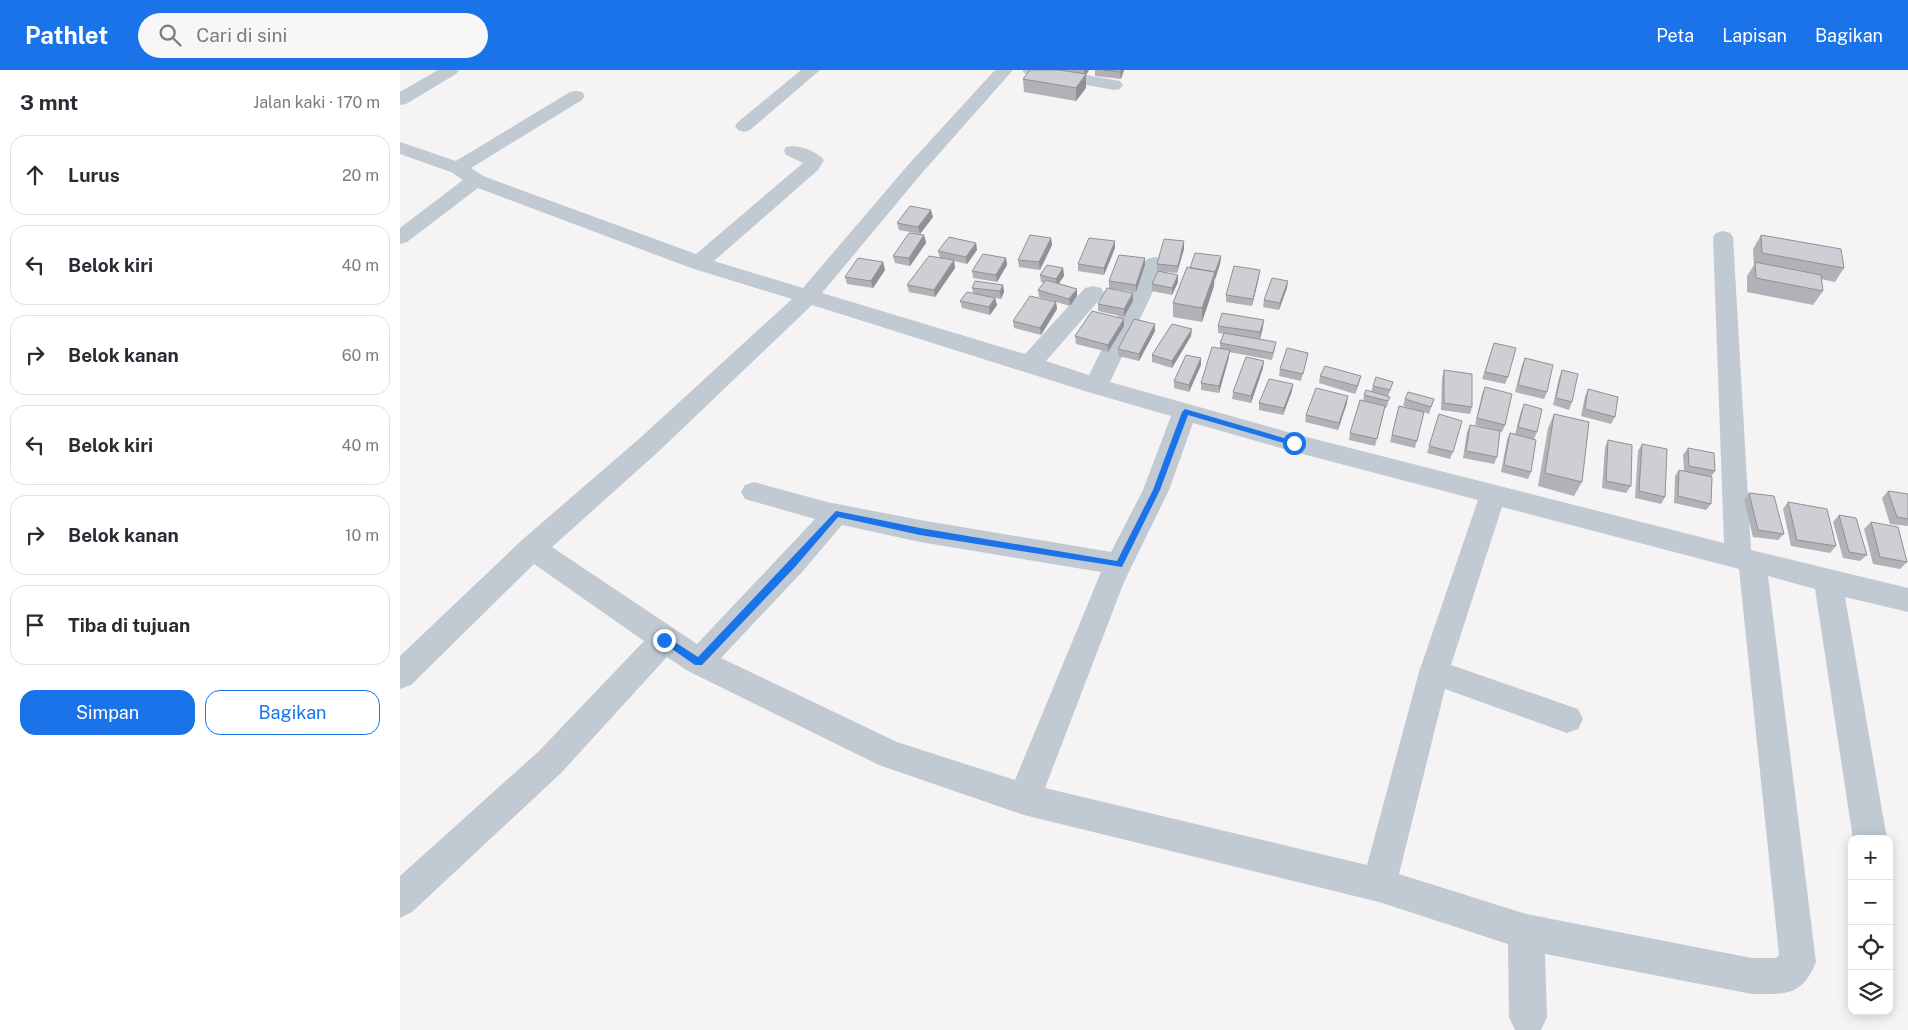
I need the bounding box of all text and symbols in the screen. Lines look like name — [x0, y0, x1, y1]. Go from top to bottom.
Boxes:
search box — [138, 13, 488, 58]
text: Pathlet — [25, 21, 108, 49]
icon: search — [156, 21, 184, 49]
text: Cari di sini — [196, 24, 287, 46]
text: Peta — [1656, 25, 1694, 46]
text: Lapisan — [1722, 25, 1787, 46]
text: Bagikan — [1815, 25, 1883, 46]
text: 3 mnt — [20, 90, 78, 115]
text: Jalan kaki · 170 m — [253, 93, 380, 112]
icon: ahead — [21, 161, 49, 189]
text: Lurus — [68, 164, 120, 186]
text: 20 m — [342, 166, 379, 185]
icon: left — [21, 251, 49, 279]
text: Belok kiri — [68, 254, 153, 276]
text: 40 m — [341, 256, 379, 275]
icon: right — [21, 341, 49, 369]
text: Belok kanan — [68, 344, 179, 366]
text: 60 m — [342, 346, 379, 365]
icon: left — [21, 431, 49, 459]
route start — [1283, 432, 1306, 455]
text: Belok kiri — [68, 434, 153, 456]
text: 40 m — [341, 436, 379, 455]
icon: right — [21, 521, 49, 549]
text: Belok kanan — [68, 524, 179, 546]
text: 10 m — [345, 526, 379, 545]
icon: arrive — [21, 611, 49, 639]
text: Tiba di tujuan — [68, 614, 190, 636]
route end — [653, 629, 676, 652]
button: Simpan — [20, 690, 195, 735]
button: Bagikan — [205, 690, 380, 735]
map controls — [1848, 835, 1893, 1015]
button: + — [1848, 835, 1893, 880]
button: − — [1848, 880, 1893, 925]
button: locate — [1848, 925, 1893, 970]
button: layers — [1848, 970, 1893, 1015]

